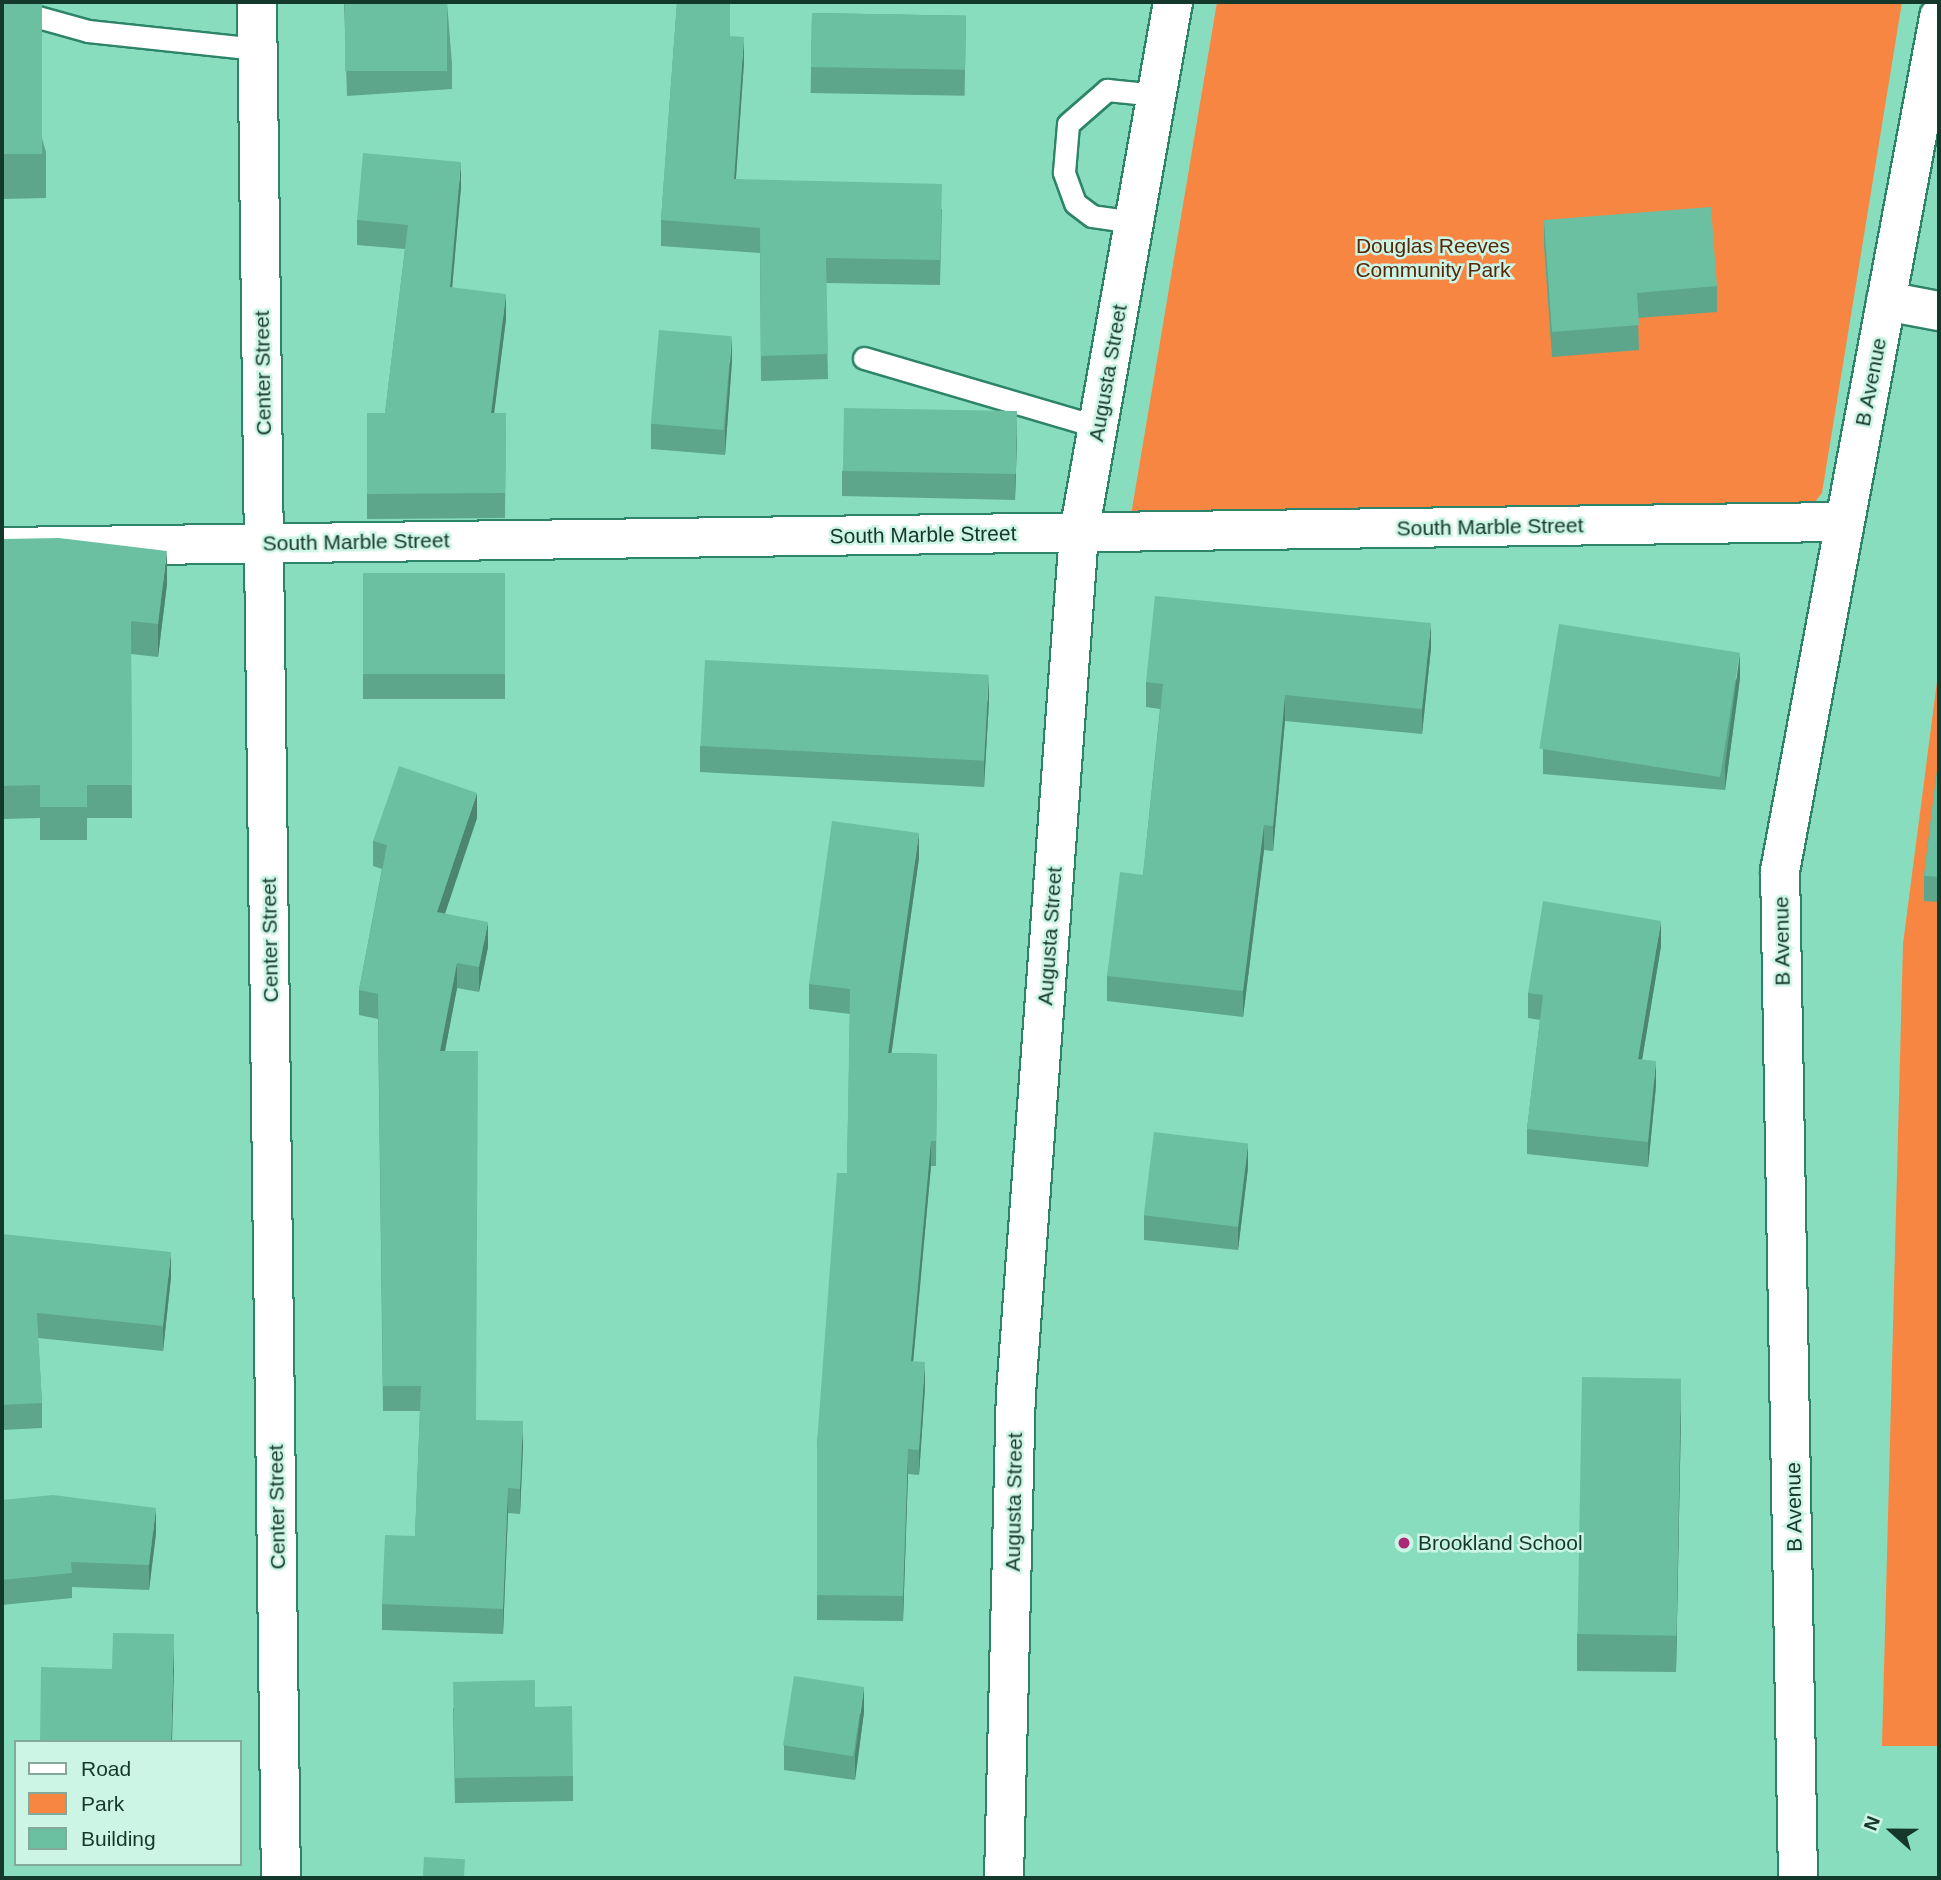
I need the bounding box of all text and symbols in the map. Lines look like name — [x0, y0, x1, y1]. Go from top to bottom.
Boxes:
park label: Douglas Reeves Community Park — [1355, 233, 1511, 283]
street label: Augusta Street — [1084, 302, 1132, 444]
street label: Center Street — [249, 310, 277, 436]
street label: B Avenue — [1850, 335, 1892, 429]
street label: South Marble Street — [1396, 513, 1584, 541]
street label: South Marble Street — [829, 521, 1017, 549]
street label: South Marble Street — [262, 528, 450, 556]
street label: Augusta Street — [1033, 866, 1067, 1006]
street label: Center Street — [256, 877, 284, 1003]
street label: B Avenue — [1769, 895, 1795, 987]
street label: Augusta Street — [1000, 1432, 1028, 1572]
street label: Center Street — [263, 1444, 291, 1570]
street label: B Avenue — [1781, 1461, 1807, 1553]
place label: Brookland School — [1418, 1530, 1583, 1556]
marker: Brookland School — [1396, 1535, 1412, 1551]
legend — [14, 1740, 242, 1866]
text: Road — [81, 1757, 131, 1780]
text: Park — [81, 1792, 124, 1815]
north arrow — [1857, 1796, 1927, 1866]
text: N — [1860, 1813, 1884, 1833]
text: Building — [81, 1827, 156, 1850]

